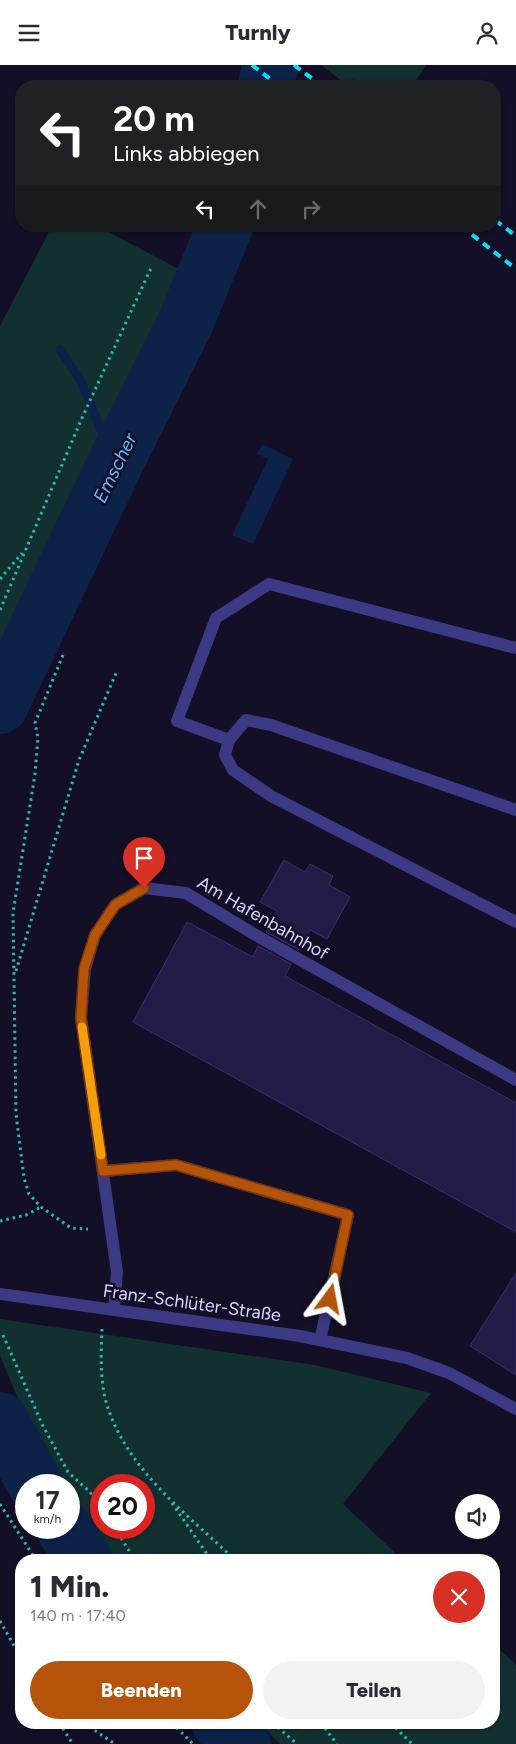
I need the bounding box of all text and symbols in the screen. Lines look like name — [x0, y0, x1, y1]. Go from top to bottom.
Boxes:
icon: menu — [15, 19, 43, 47]
text: Turnly — [225, 19, 291, 46]
icon: person — [473, 19, 501, 47]
text: 20 m — [113, 98, 195, 140]
icon: left — [30, 100, 95, 165]
text: Links abbiegen — [113, 140, 260, 167]
icon: left — [191, 195, 219, 223]
icon: ahead — [244, 195, 272, 223]
icon: right — [297, 195, 325, 223]
water label: Emscher — [88, 429, 142, 506]
pin — [123, 837, 165, 888]
icon: arrive — [130, 844, 158, 872]
street label: Am Hafenbahnhof — [193, 871, 333, 965]
position arrow — [303, 1272, 355, 1324]
street label: Franz-Schlüter-Straße — [102, 1280, 283, 1326]
speed limit sign: 20 — [90, 1474, 155, 1539]
text: 17 — [35, 1485, 60, 1515]
map controls — [455, 1494, 500, 1539]
button: sound — [455, 1494, 500, 1539]
text: km/h — [34, 1512, 61, 1526]
text: 1 Min. — [30, 1568, 109, 1605]
button: close — [433, 1571, 485, 1623]
text: 140 m · 17:40 — [30, 1606, 126, 1625]
button: Beenden — [30, 1661, 253, 1719]
button: Teilen — [263, 1661, 485, 1719]

